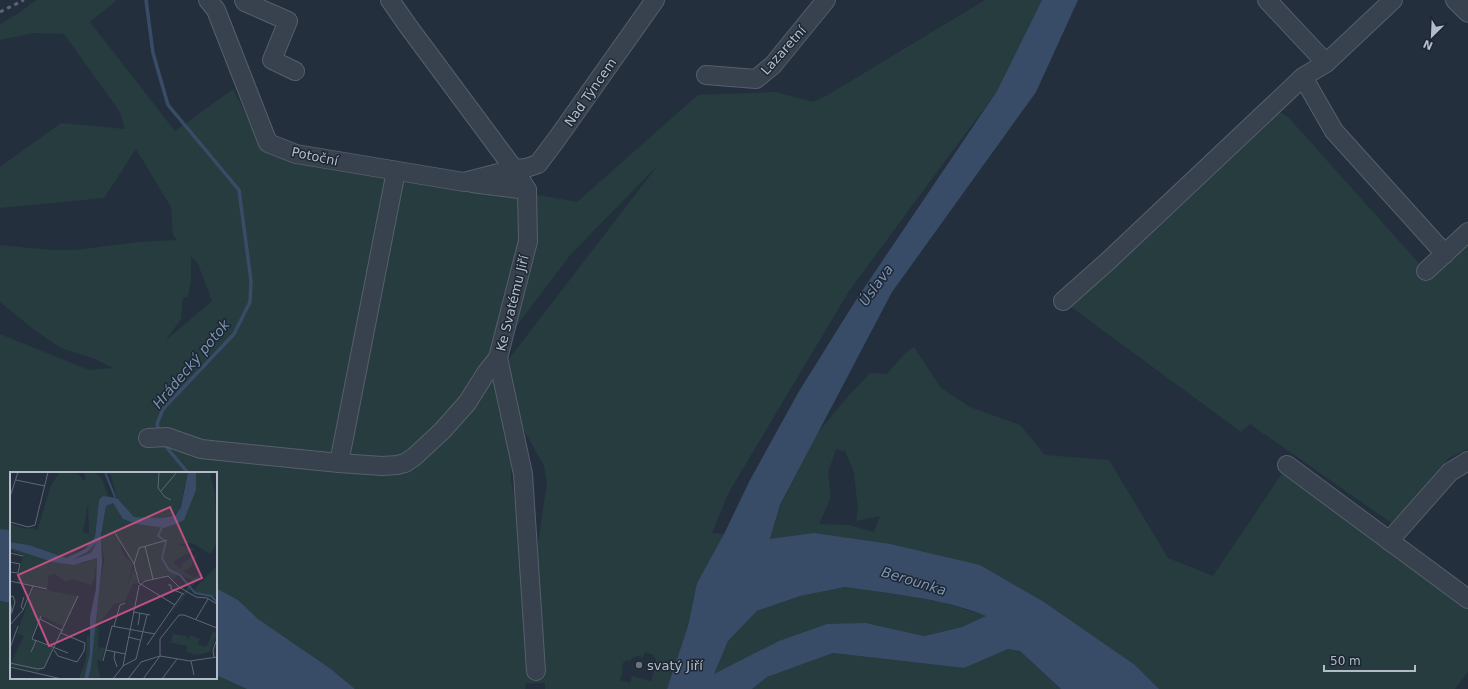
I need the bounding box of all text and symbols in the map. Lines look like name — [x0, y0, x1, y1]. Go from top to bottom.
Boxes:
north arrow — [1412, 16, 1452, 56]
street label: Lazaretní — [758, 23, 809, 78]
text: N — [1421, 37, 1435, 52]
street label: Nad Týncem — [561, 55, 619, 129]
street label: Potoční — [290, 144, 340, 169]
street label: Ke Svatému Jiří — [493, 253, 532, 353]
water label: Úslava — [855, 261, 896, 309]
water label: Hrádecký potok — [149, 316, 233, 411]
inset map — [10, 472, 217, 679]
water label: Berounka — [880, 564, 948, 598]
scale bar — [1324, 647, 1415, 673]
text: 50 m — [1330, 654, 1361, 668]
place label: svatý Jiří — [647, 658, 703, 673]
marker: svatý Jiří — [634, 660, 644, 670]

